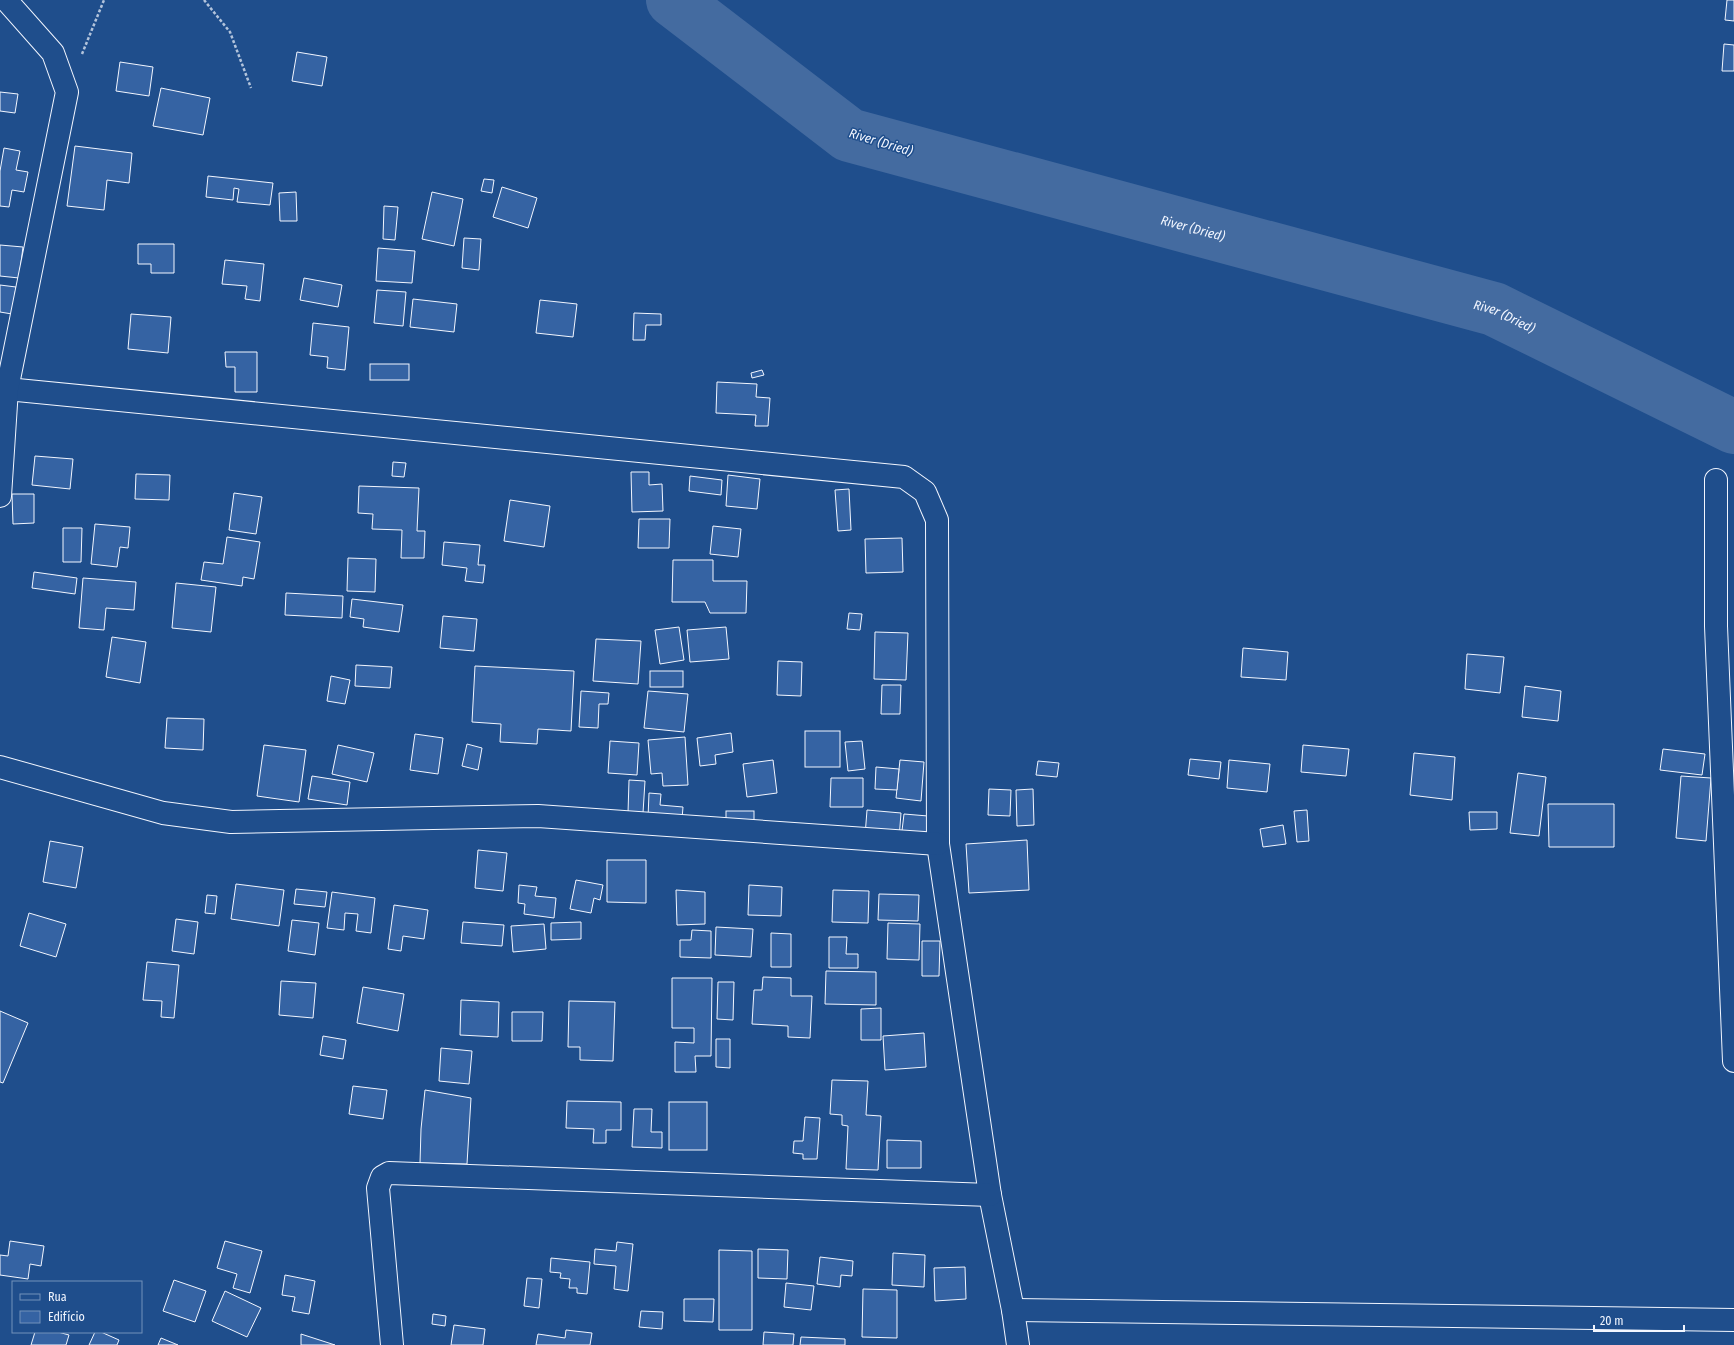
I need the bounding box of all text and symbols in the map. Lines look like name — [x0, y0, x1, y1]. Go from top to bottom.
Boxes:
water label: River (Dried) — [847, 125, 915, 159]
water label: River (Dried) — [1159, 212, 1227, 244]
water label: River (Dried) — [1472, 296, 1538, 336]
legend — [12, 1281, 142, 1333]
text: Rua — [48, 1290, 67, 1304]
scale bar — [1594, 1307, 1684, 1333]
text: Edifício — [48, 1310, 85, 1324]
text: 20 m — [1600, 1314, 1624, 1328]

